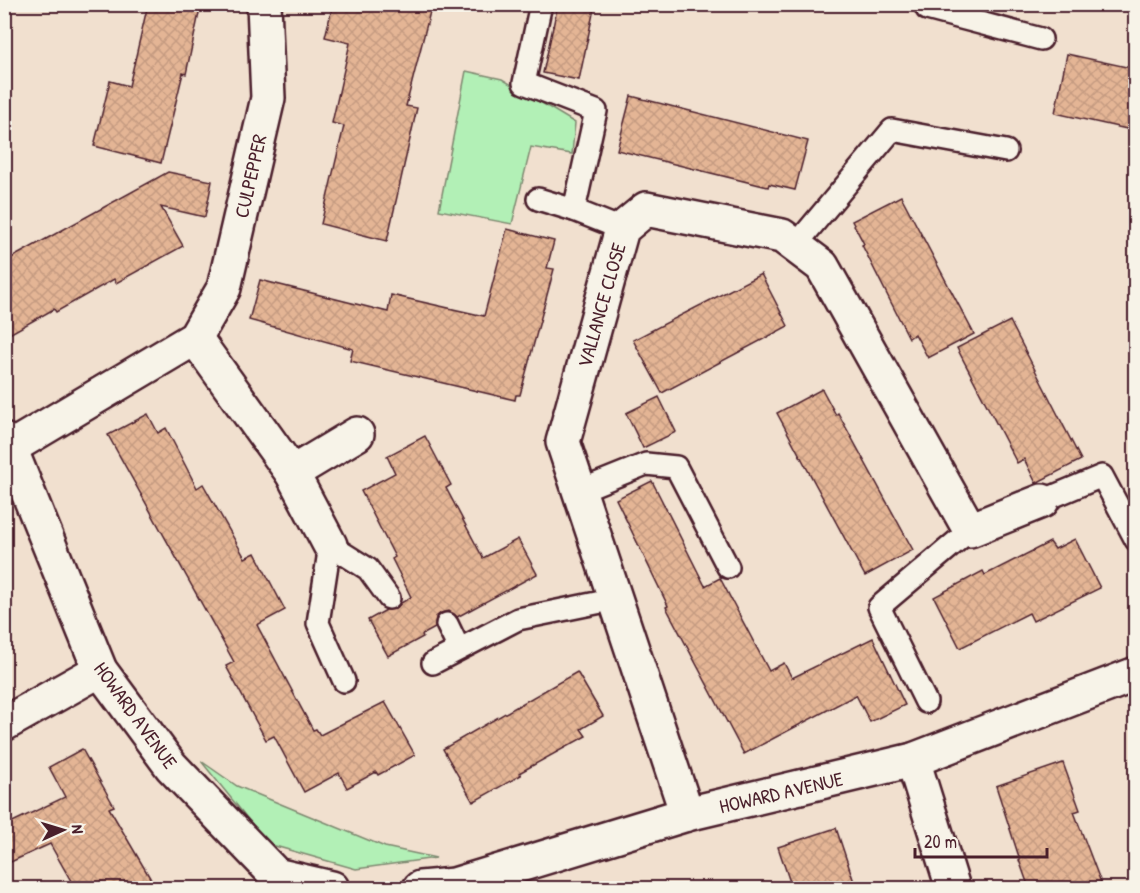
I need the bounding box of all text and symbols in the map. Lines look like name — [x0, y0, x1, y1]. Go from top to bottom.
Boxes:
street label: CULPEPPER — [227, 132, 273, 220]
street label: VALLANCE CLOSE — [570, 240, 632, 370]
street label: HOWARD AVENUE — [88, 656, 184, 774]
street label: HOWARD AVENUE — [717, 765, 846, 819]
north arrow — [33, 800, 93, 860]
scale bar — [915, 821, 1047, 859]
text: N — [67, 824, 89, 834]
text: 20 m — [924, 829, 957, 854]

